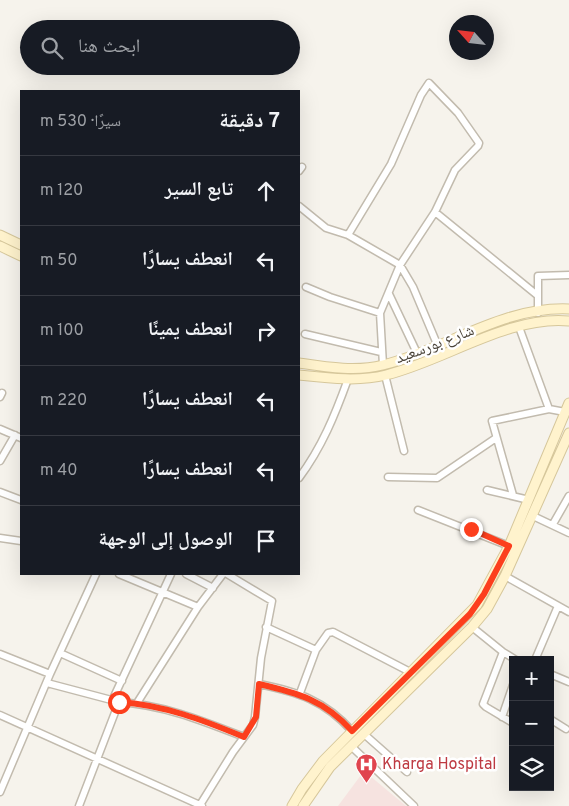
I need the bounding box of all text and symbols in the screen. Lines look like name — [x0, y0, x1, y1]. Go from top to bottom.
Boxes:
north arrow — [449, 15, 494, 60]
search box — [20, 20, 300, 75]
icon: search — [38, 34, 66, 62]
text: ابحث هنا — [78, 35, 140, 59]
text: 7 دقيقة — [219, 108, 280, 135]
text: سيرًا · 530 m — [40, 112, 121, 132]
icon: ahead — [252, 177, 280, 205]
text: تابع السير — [165, 178, 233, 202]
text: 120 m — [40, 181, 83, 201]
icon: left — [252, 247, 280, 275]
text: انعطف يسارًا — [142, 248, 233, 272]
text: 50 m — [40, 251, 78, 271]
icon: right — [252, 317, 280, 345]
text: انعطف يمينًا — [148, 318, 233, 342]
text: 100 m — [40, 321, 84, 341]
street label: شارع بورسعيد — [393, 321, 477, 369]
icon: left — [252, 387, 280, 415]
text: انعطف يسارًا — [142, 388, 233, 412]
text: 220 m — [40, 391, 87, 411]
icon: left — [252, 457, 280, 485]
text: انعطف يسارًا — [142, 458, 233, 482]
text: 40 m — [40, 461, 78, 481]
route end — [460, 518, 483, 541]
icon: arrive — [252, 527, 280, 555]
text: الوصول إلى الوجهة — [99, 528, 233, 552]
map controls — [509, 656, 554, 791]
button: + — [509, 656, 554, 701]
route start — [108, 691, 131, 714]
button: − — [509, 701, 554, 746]
button: layers — [509, 746, 554, 791]
hospital icon: Kharga Hospital — [354, 753, 378, 784]
place label: Kharga Hospital — [382, 755, 497, 775]

